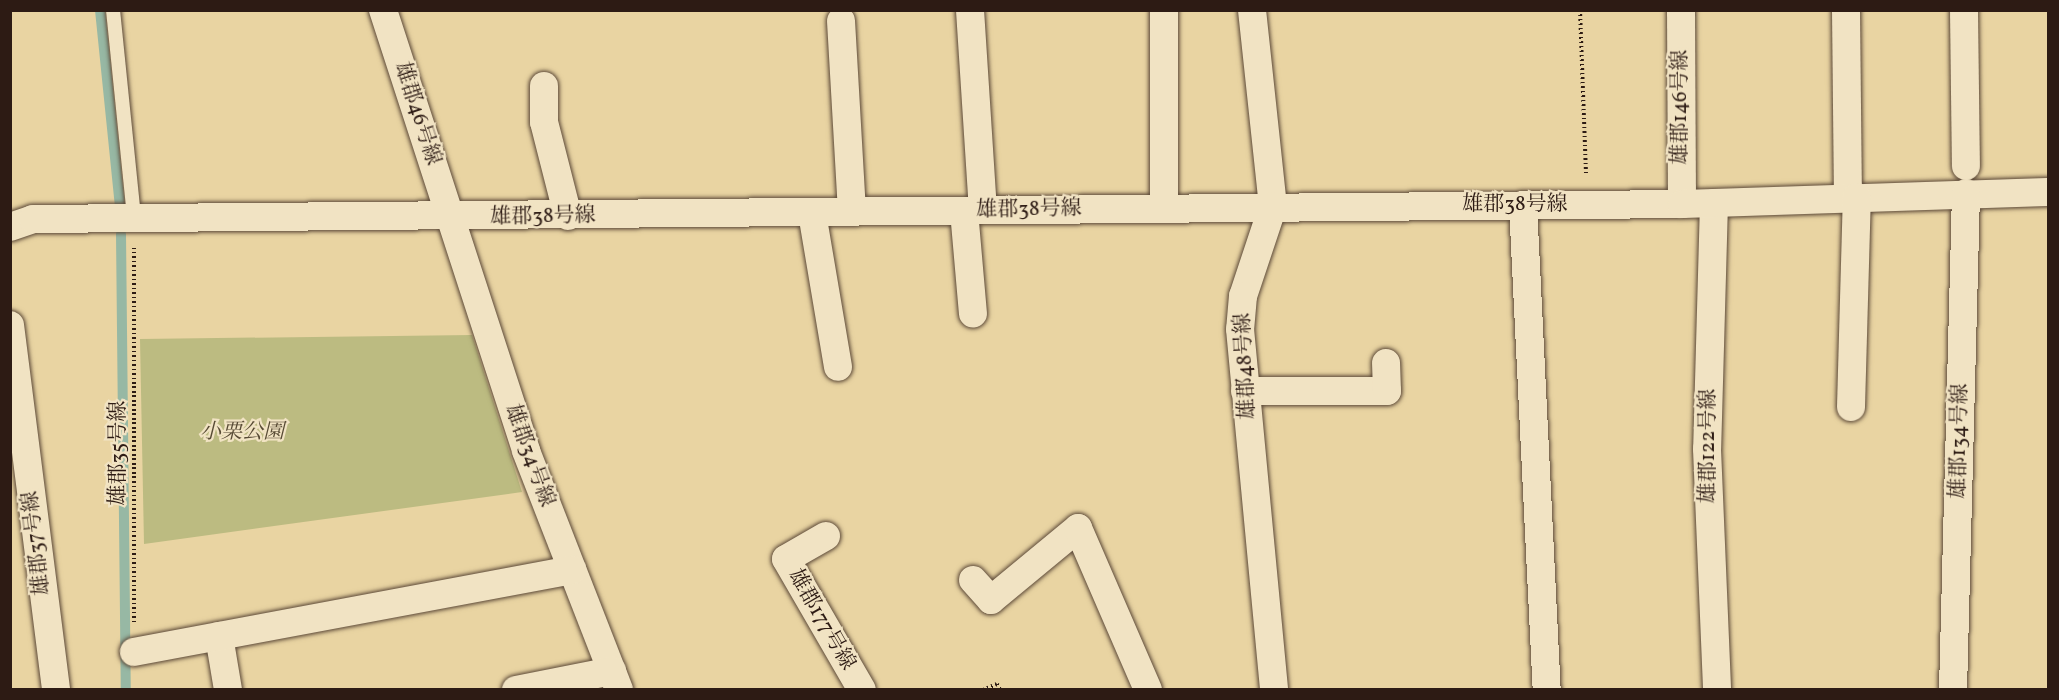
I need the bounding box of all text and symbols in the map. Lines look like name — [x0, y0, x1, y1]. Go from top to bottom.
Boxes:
street label: 雄郡146号線 — [1668, 49, 1694, 165]
street label: 雄郡46号線 — [388, 59, 446, 169]
street label: 雄郡38号線 — [1462, 192, 1568, 218]
street label: 雄郡38号線 — [976, 196, 1082, 224]
street label: 雄郡38号線 — [490, 203, 596, 231]
street label: 雄郡48号線 — [1231, 312, 1261, 420]
street label: 雄郡134号線 — [1946, 383, 1974, 499]
street label: 雄郡122号線 — [1696, 389, 1722, 503]
street label: 雄郡35号線 — [106, 401, 132, 505]
street label: 雄郡34号線 — [499, 401, 559, 511]
park label: 小栗公園 — [200, 420, 284, 446]
street label: 雄郡37号線 — [18, 489, 56, 597]
street label: 雄郡177号線 — [782, 565, 860, 675]

